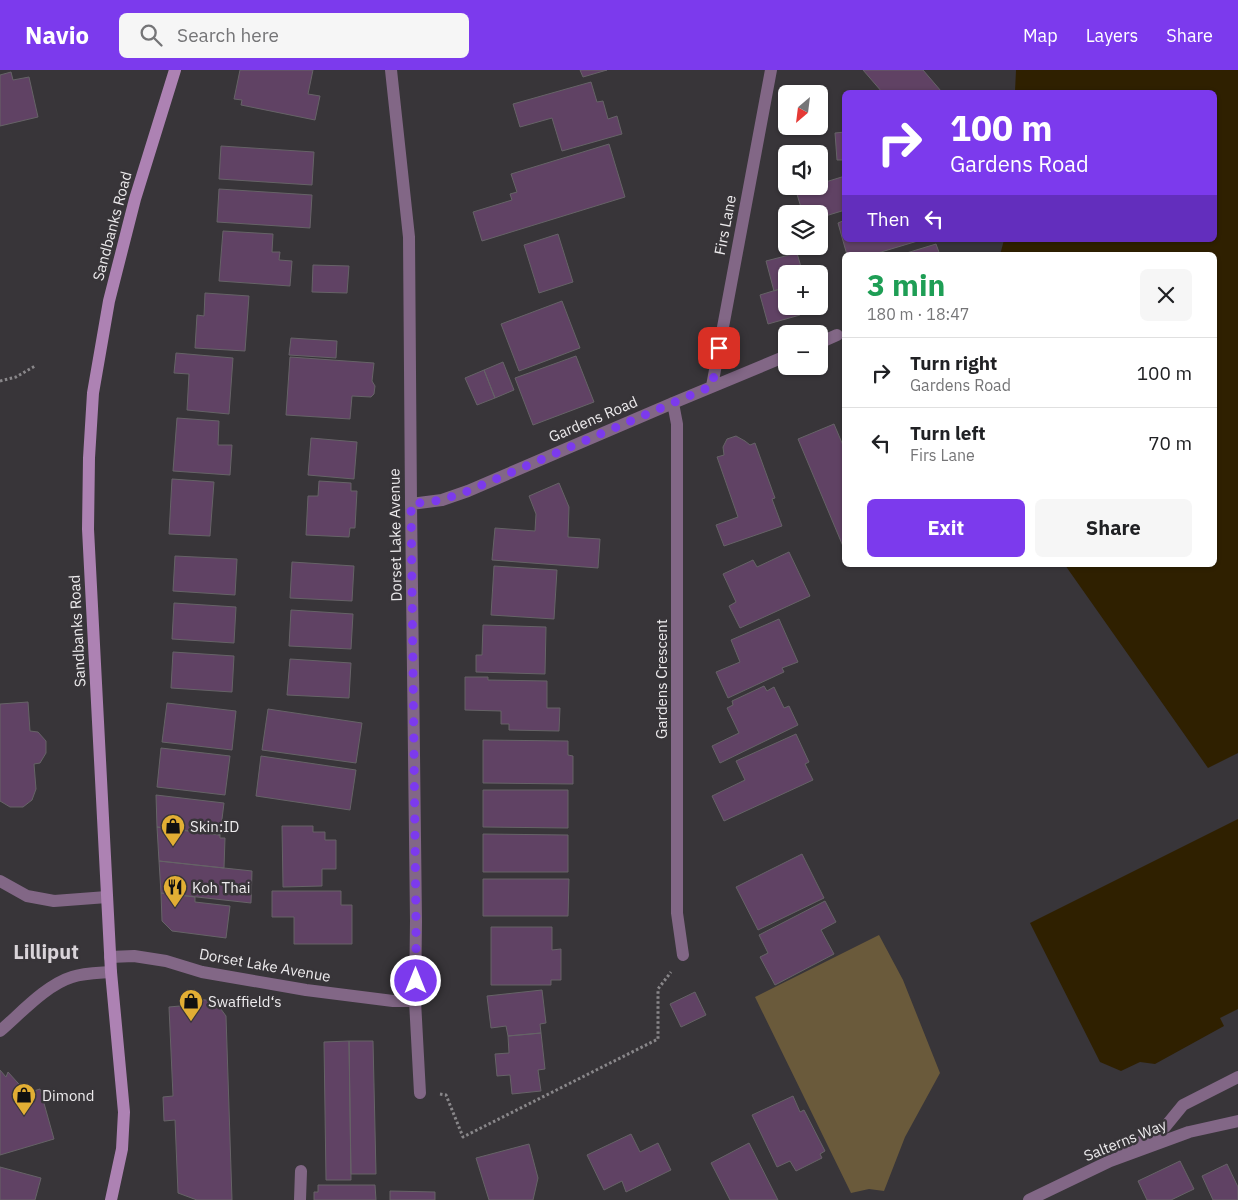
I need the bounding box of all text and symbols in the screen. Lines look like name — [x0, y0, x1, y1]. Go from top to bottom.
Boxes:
search box — [119, 13, 469, 58]
text: Navio — [25, 19, 89, 51]
icon: search — [137, 21, 165, 49]
text: Search here — [177, 23, 279, 47]
text: Map — [1023, 24, 1058, 47]
text: Layers — [1086, 24, 1138, 47]
text: Share — [1166, 24, 1213, 47]
north arrow — [778, 85, 828, 135]
map controls — [778, 85, 828, 375]
text: 100 m — [950, 105, 1053, 151]
icon: right — [867, 110, 932, 175]
button: sound — [778, 145, 828, 195]
text: Gardens Road — [950, 149, 1089, 178]
street label: Sandbanks Road — [88, 169, 136, 283]
street label: Firs Lane — [710, 193, 740, 257]
button: layers — [778, 205, 828, 255]
icon: left — [920, 205, 948, 233]
text: Then — [867, 207, 910, 231]
button: + — [778, 265, 828, 315]
text: 3 min — [867, 265, 945, 304]
button: close — [1140, 269, 1192, 321]
text: 180 m · 18:47 — [867, 304, 969, 324]
button: − — [778, 325, 828, 375]
pin — [698, 327, 740, 369]
icon: arrive — [705, 334, 733, 362]
text: Turn right — [910, 351, 997, 375]
icon: right — [867, 359, 895, 387]
text: 100 m — [1137, 361, 1192, 385]
text: Gardens Road — [910, 375, 1011, 395]
street label: Gardens Road — [546, 392, 640, 446]
text: Turn left — [910, 421, 986, 445]
icon: left — [867, 429, 895, 457]
text: 70 m — [1148, 431, 1192, 455]
text: Firs Lane — [910, 445, 975, 465]
street label: Dorset Lake Avenue — [384, 468, 406, 602]
button: Exit — [867, 499, 1025, 557]
button: Share — [1035, 499, 1192, 557]
street label: Sandbanks Road — [65, 574, 89, 688]
street label: Gardens Crescent — [652, 619, 671, 739]
shop icon: Skin:ID — [160, 813, 186, 847]
place label: Skin:ID — [190, 817, 239, 836]
restaurant icon: Koh Thai — [162, 874, 188, 908]
place label: Koh Thai — [192, 878, 250, 897]
district label: Lilliput — [13, 938, 79, 965]
street label: Dorset Lake Avenue — [198, 944, 332, 986]
position arrow — [389, 954, 441, 1006]
shop icon: Swaffield‘s — [178, 988, 204, 1022]
place label: Swaffield‘s — [208, 992, 282, 1011]
shop icon: Dimond — [11, 1082, 37, 1116]
place label: Dimond — [42, 1086, 95, 1105]
street label: Salterns Way — [1081, 1115, 1170, 1165]

